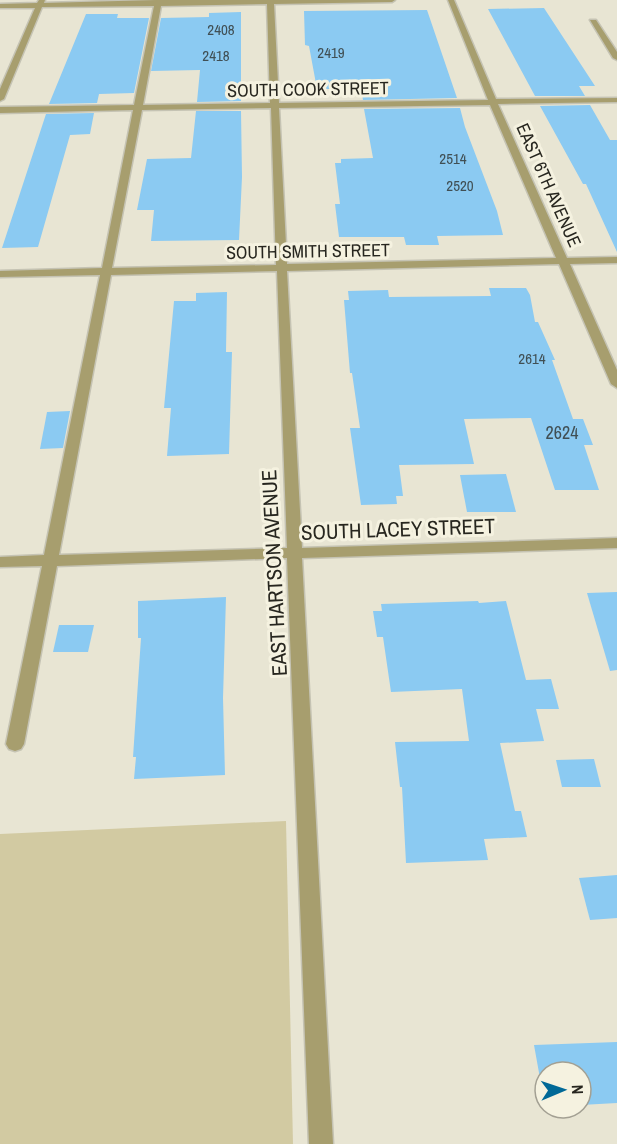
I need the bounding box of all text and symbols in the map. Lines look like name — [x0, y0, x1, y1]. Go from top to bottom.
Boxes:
house number: 2408 — [207, 19, 235, 40]
house number: 2419 — [317, 42, 345, 63]
house number: 2418 — [202, 45, 230, 66]
street label: SOUTH COOK STREET — [227, 75, 389, 103]
street label: EAST 6TH AVENUE — [510, 119, 588, 251]
house number: 2514 — [439, 148, 467, 169]
house number: 2520 — [446, 175, 474, 196]
street label: SOUTH SMITH STREET — [226, 237, 390, 265]
house number: 2614 — [518, 348, 546, 369]
house number: 2624 — [546, 420, 578, 445]
street label: EAST HARTSON AVENUE — [254, 469, 294, 677]
street label: SOUTH LACEY STREET — [301, 511, 496, 547]
north arrow — [533, 1060, 593, 1120]
text: N — [567, 1084, 589, 1095]

